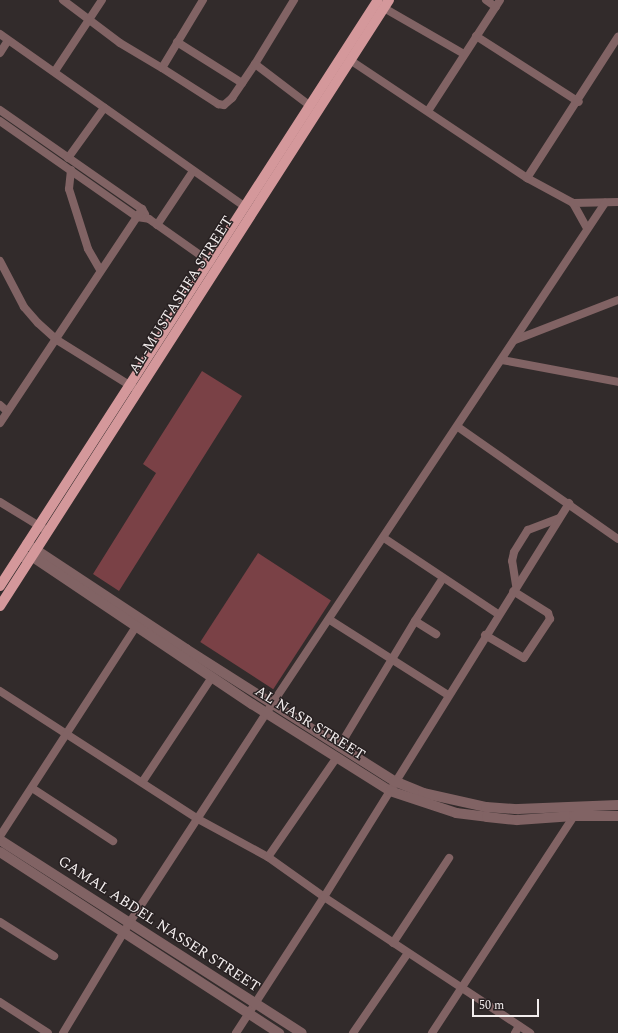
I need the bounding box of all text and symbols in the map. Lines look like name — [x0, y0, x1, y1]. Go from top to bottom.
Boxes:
street label: AL-MUSTASHFA STREET — [125, 213, 237, 377]
street label: AL NASR STREET — [252, 682, 368, 764]
street label: GAMAL ABDEL NASSER STREET — [55, 852, 263, 996]
scale bar — [474, 991, 541, 1017]
text: 50 m — [479, 996, 504, 1015]

